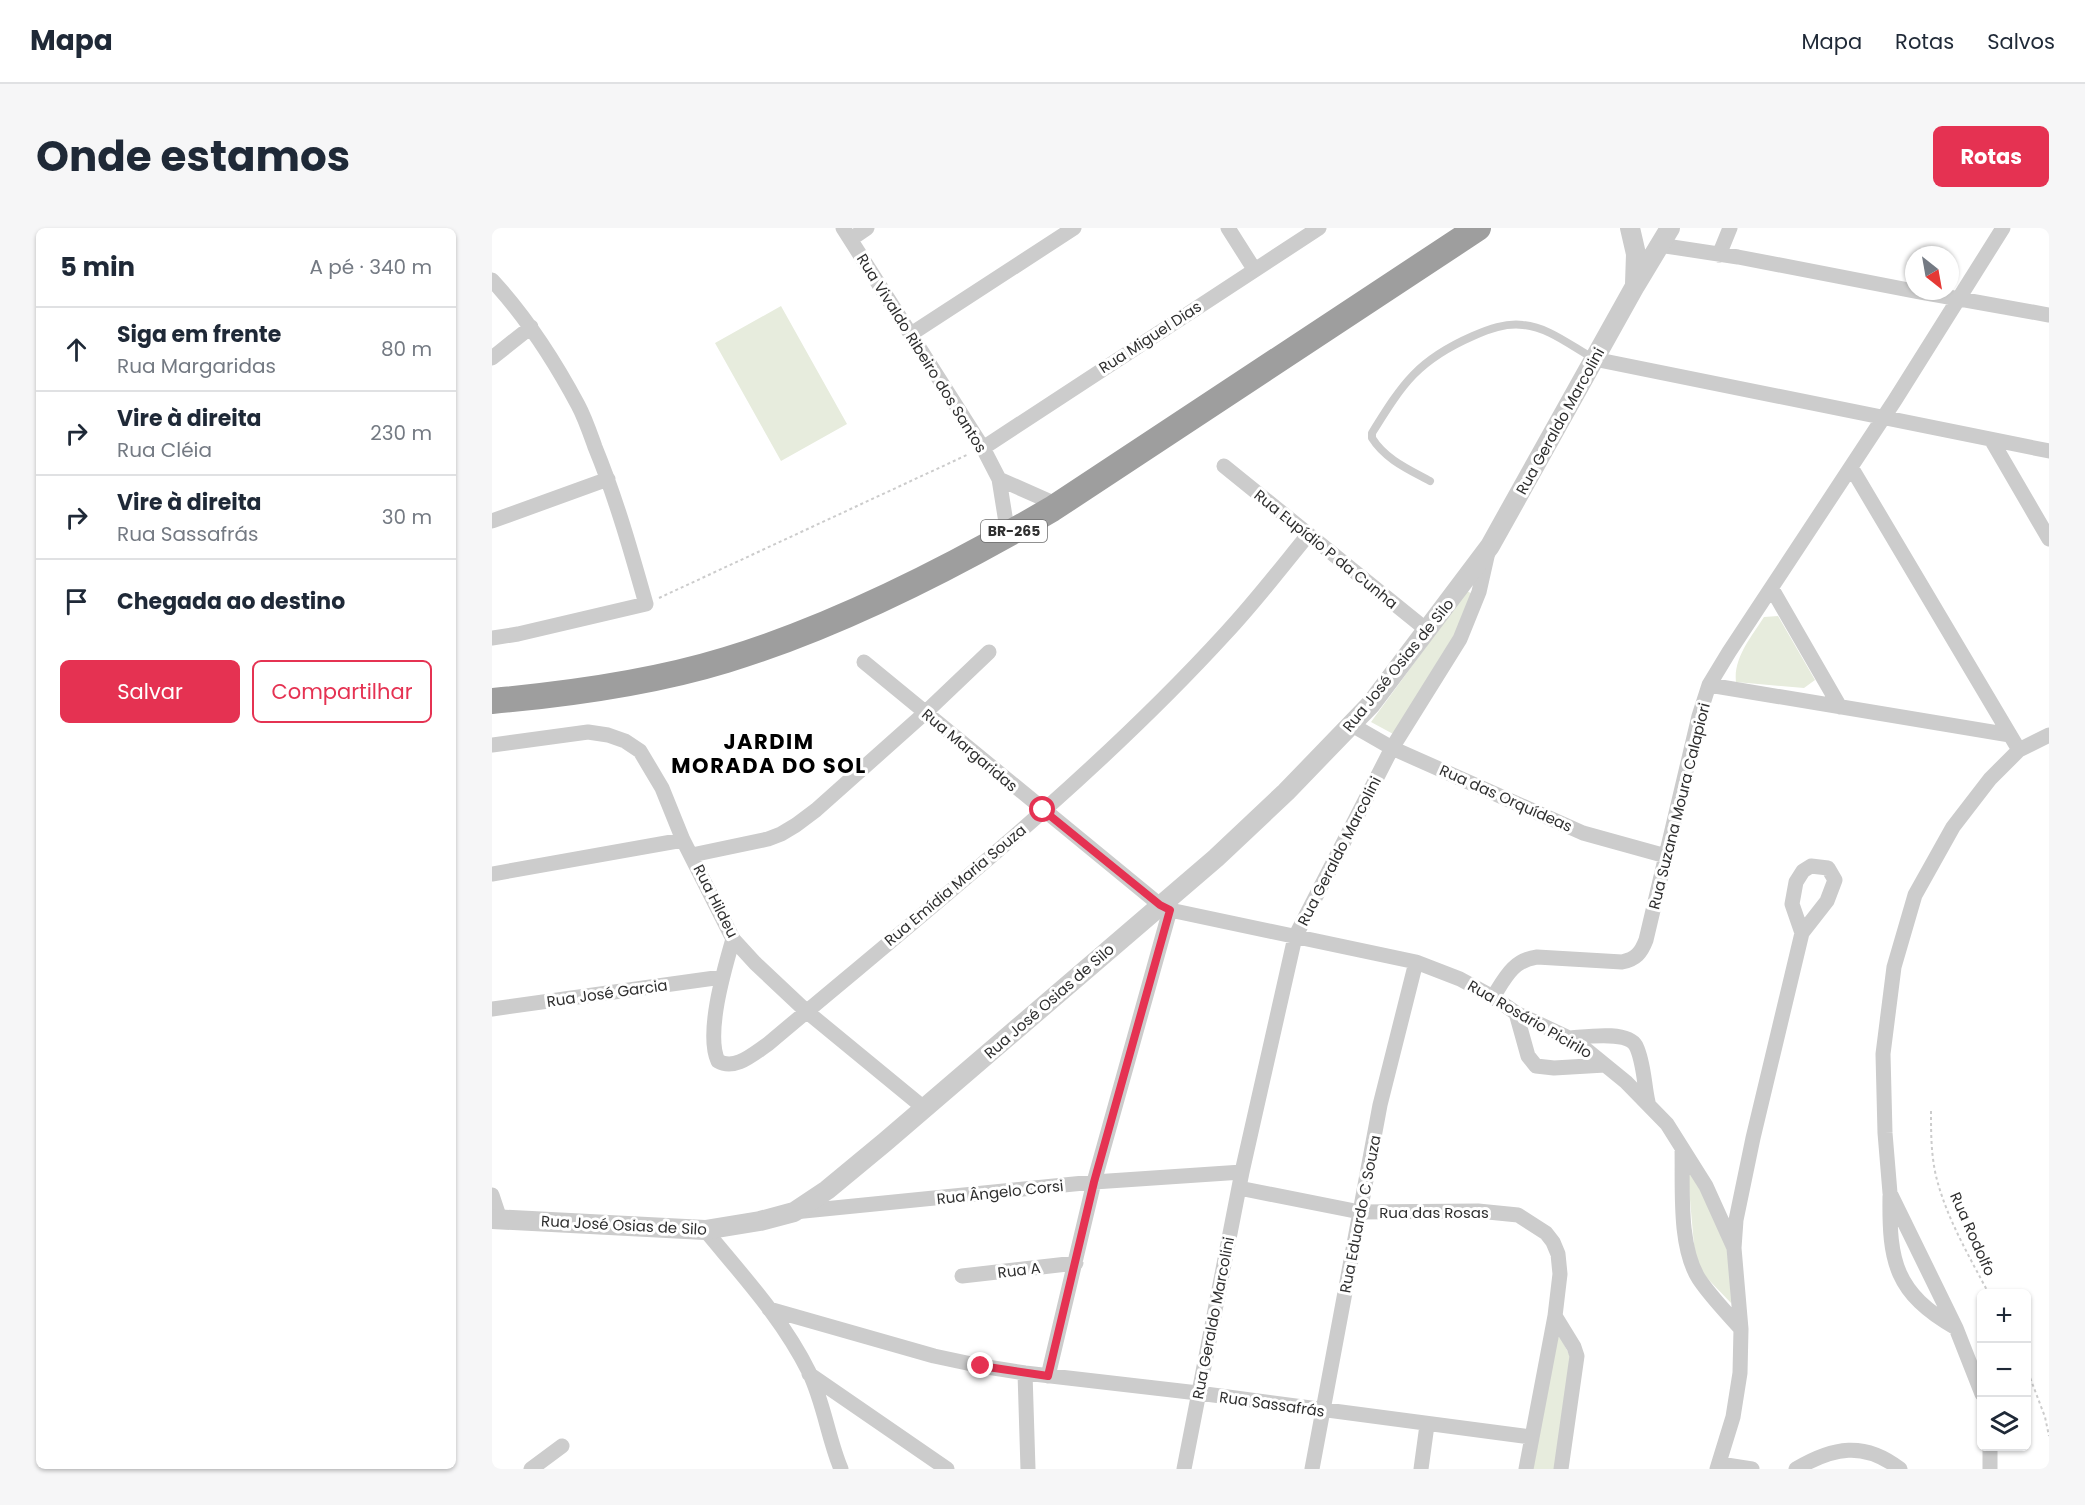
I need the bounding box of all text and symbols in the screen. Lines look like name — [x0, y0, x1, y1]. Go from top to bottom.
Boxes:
text: Mapa — [30, 21, 113, 60]
text: Mapa — [1801, 27, 1862, 56]
text: Rotas — [1895, 27, 1954, 56]
text: Salvos — [1987, 27, 2055, 56]
button: Rotas — [1933, 126, 2049, 187]
text: Onde estamos — [36, 127, 350, 186]
north arrow — [1905, 246, 1959, 300]
text: 5 min — [60, 249, 135, 285]
street label: Rua Vivaldo Ribeiro dos Santos — [852, 250, 992, 457]
text: A pé · 340 m — [309, 253, 432, 281]
street label: Rua Miguel Dias — [1095, 296, 1206, 378]
text: Siga em frente — [117, 319, 281, 350]
icon: ahead — [60, 333, 93, 366]
text: 80 m — [381, 335, 432, 363]
street label: Rua Geraldo Marcolini — [1511, 344, 1609, 498]
text: Rua Margaridas — [117, 352, 276, 380]
text: Vire à direita — [117, 403, 262, 434]
icon: right — [60, 417, 93, 450]
text: 230 m — [370, 419, 432, 447]
text: Rua Cléia — [117, 436, 212, 464]
street label: Rua Eupídio P da Cunha — [1250, 485, 1402, 613]
text: Vire à direita — [117, 487, 262, 518]
icon: right — [60, 501, 93, 534]
text: 30 m — [382, 503, 432, 531]
text: Rua Sassafrás — [117, 520, 258, 548]
road number: BR-265 — [981, 520, 1047, 542]
icon: arrive — [60, 585, 93, 618]
text: Chegada ao destino — [117, 586, 345, 617]
street label: Rua José Osias de Silo — [1338, 594, 1458, 736]
button: Salvar — [60, 660, 240, 723]
button: Compartilhar — [252, 660, 432, 723]
street label: Rua Suzana Moura Calapiori — [1643, 701, 1715, 911]
street label: Rua Margaridas — [918, 704, 1023, 796]
district label: JARDIM MORADA DO SOL — [671, 727, 867, 780]
street label: Rua das Orquídeas — [1436, 759, 1576, 837]
street label: Rua Geraldo Marcolini — [1292, 773, 1386, 929]
route start — [1029, 796, 1055, 822]
street label: Rua Emídia Maria Souza — [880, 819, 1030, 951]
street label: Rua Hildeu — [689, 861, 743, 941]
street label: Rua José Osias de Silo — [979, 939, 1119, 1063]
street label: Rua José Garcia — [545, 974, 669, 1012]
street label: Rua Rosário Picirilo — [1464, 975, 1596, 1063]
street label: Rua Eduardo C Souza — [1334, 1133, 1386, 1295]
street label: Rua Ângelo Corsi — [935, 1175, 1065, 1209]
street label: Rua Rodolfo — [1945, 1189, 2001, 1279]
street label: Rua das Rosas — [1379, 1202, 1489, 1223]
street label: Rua José Osias de Silo — [541, 1210, 707, 1240]
street label: Rua Geraldo Marcolini — [1187, 1235, 1239, 1401]
street label: Rua A — [996, 1257, 1042, 1283]
map controls — [1977, 1289, 2031, 1451]
button: + — [1977, 1289, 2031, 1343]
button: − — [1977, 1343, 2031, 1397]
route end — [967, 1352, 993, 1378]
street label: Rua Sassafrás — [1218, 1386, 1326, 1422]
button: layers — [1977, 1397, 2031, 1451]

